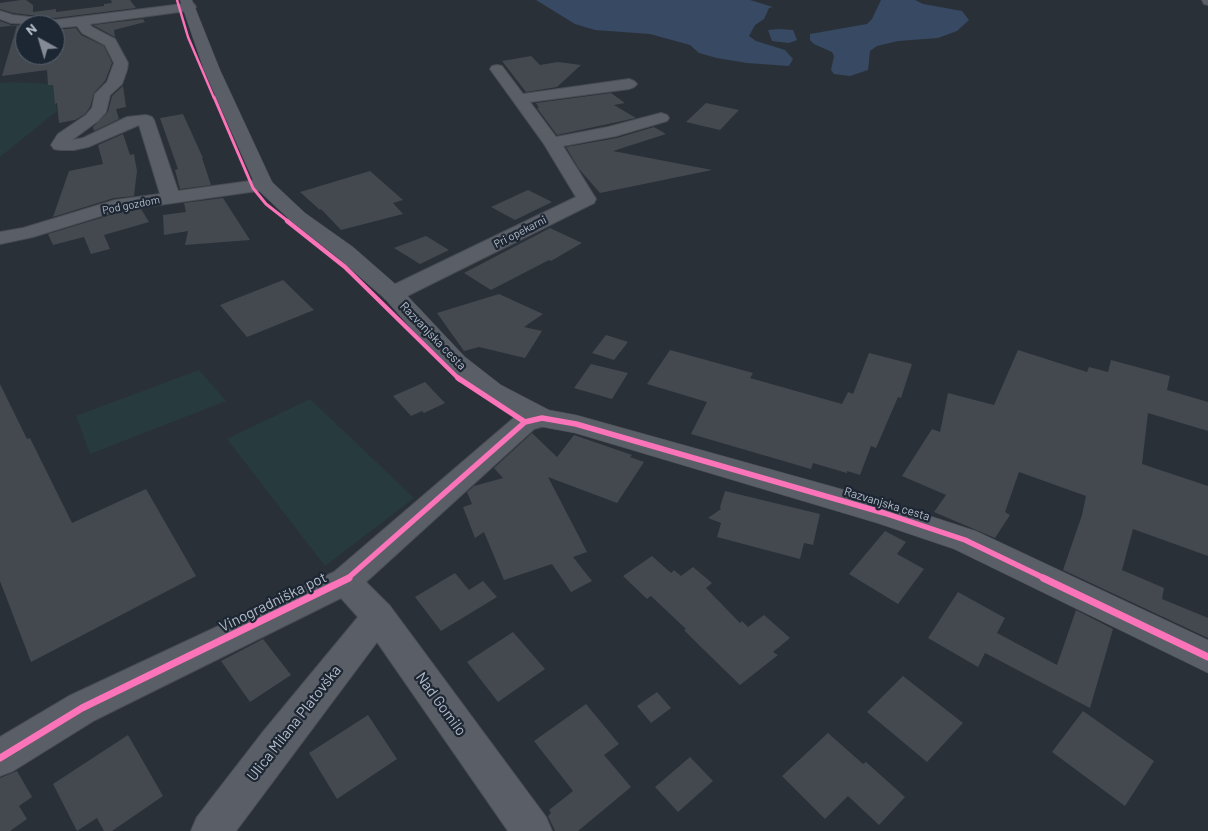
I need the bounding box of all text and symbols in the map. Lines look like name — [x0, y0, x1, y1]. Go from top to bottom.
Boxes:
north arrow — [15, 15, 65, 65]
text: N — [22, 19, 40, 38]
street label: Pod gozdom — [101, 193, 161, 217]
street label: Pri opekarni — [492, 213, 548, 251]
street label: Razvanjska cesta — [397, 299, 469, 373]
street label: Razvanjska cesta — [842, 484, 932, 524]
street label: Vinogradniška pot — [216, 568, 330, 636]
street label: Ulica Milana Platovška — [243, 662, 345, 784]
street label: Nad Gomilo — [412, 669, 470, 739]

